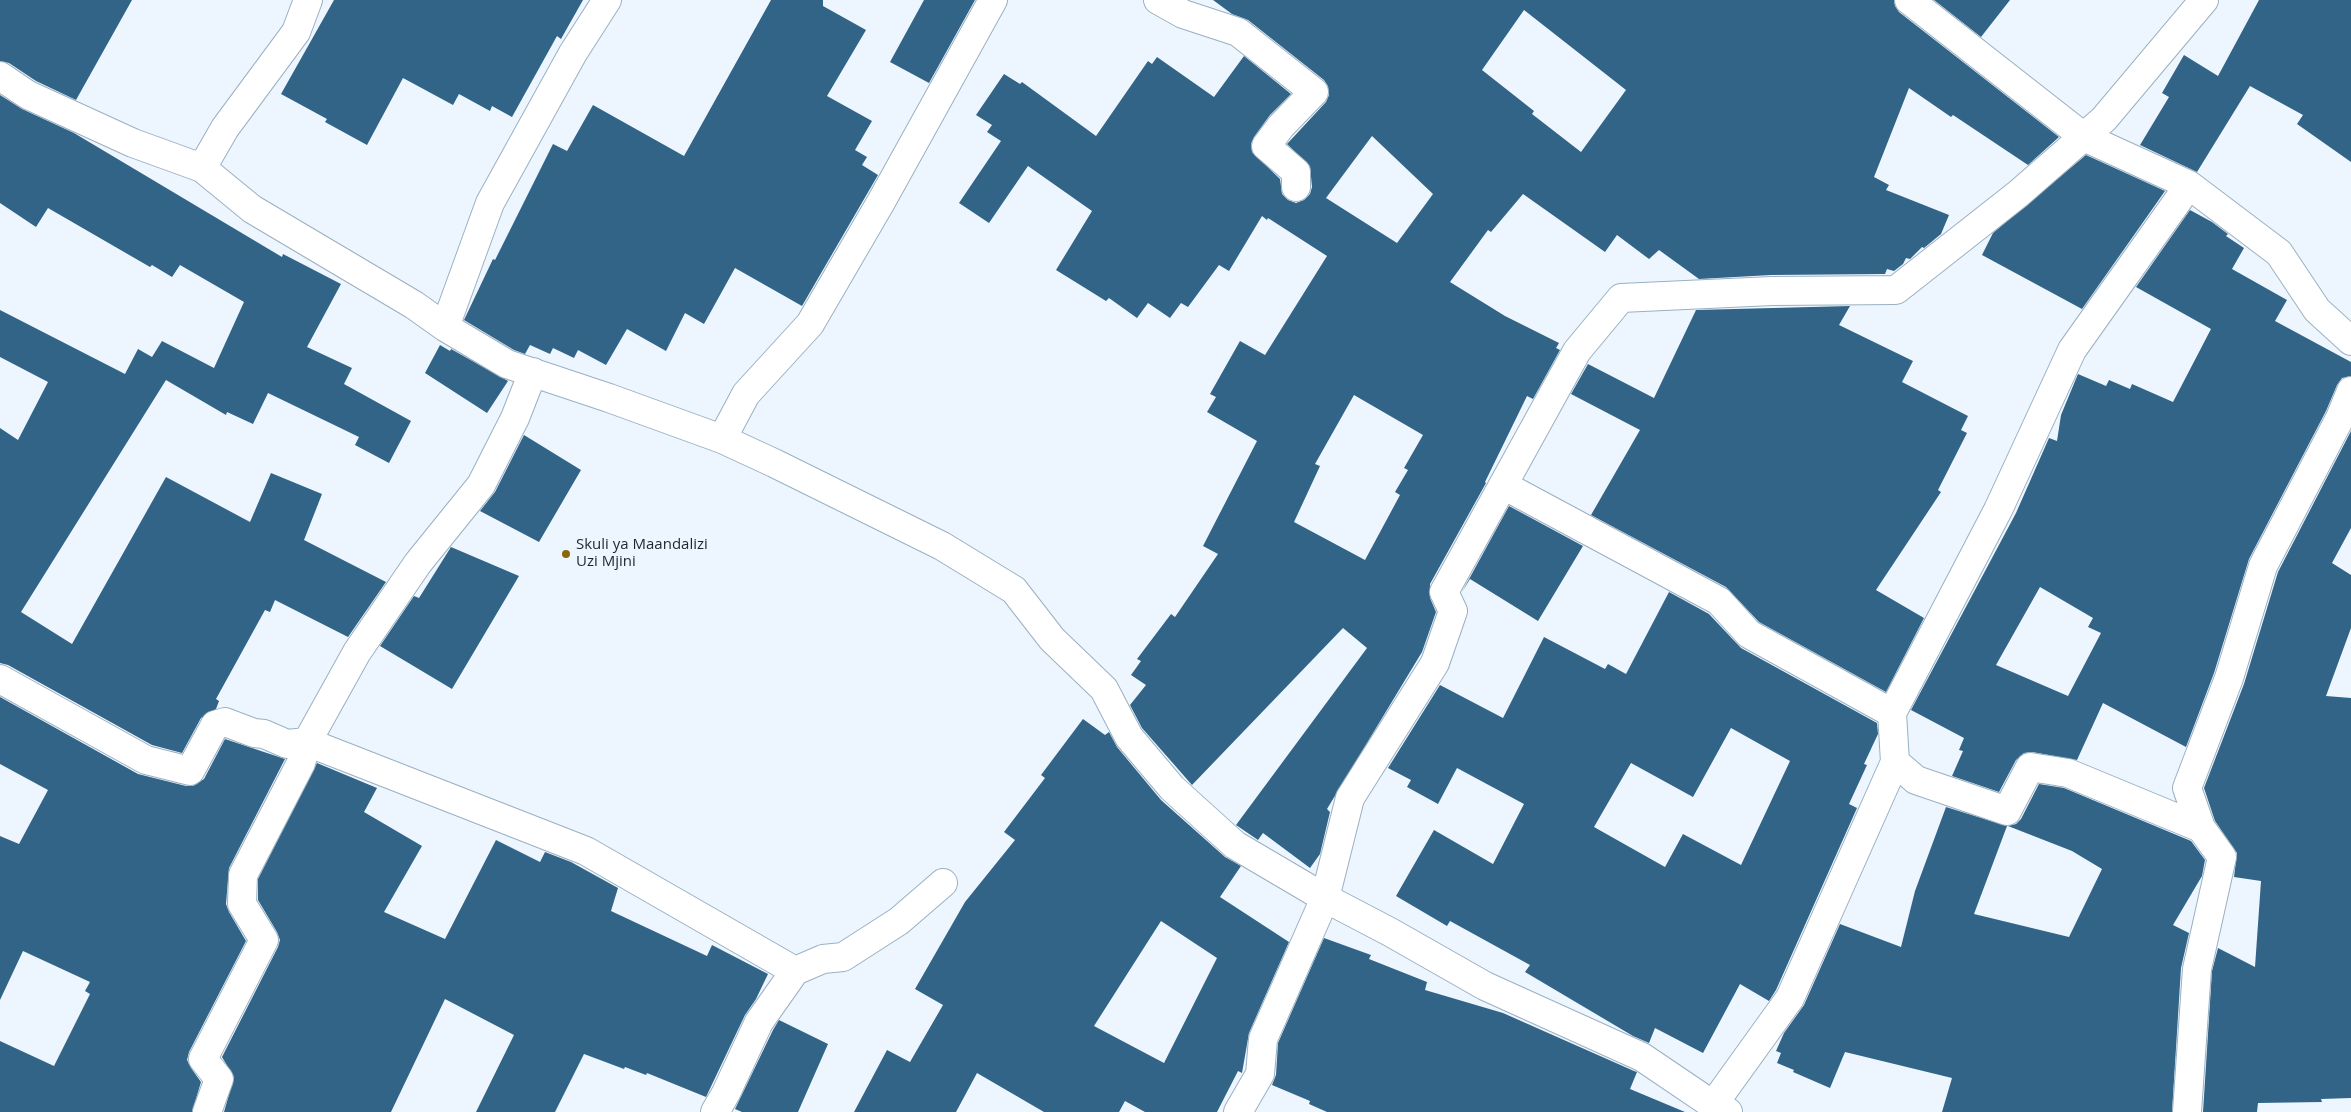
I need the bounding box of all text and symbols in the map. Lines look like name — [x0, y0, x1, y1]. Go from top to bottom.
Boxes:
place label: Skuli ya Maandalizi Uzi Mjini — [576, 536, 708, 571]
marker: Skuli ya Maandalizi Uzi Mjini — [560, 548, 572, 560]

